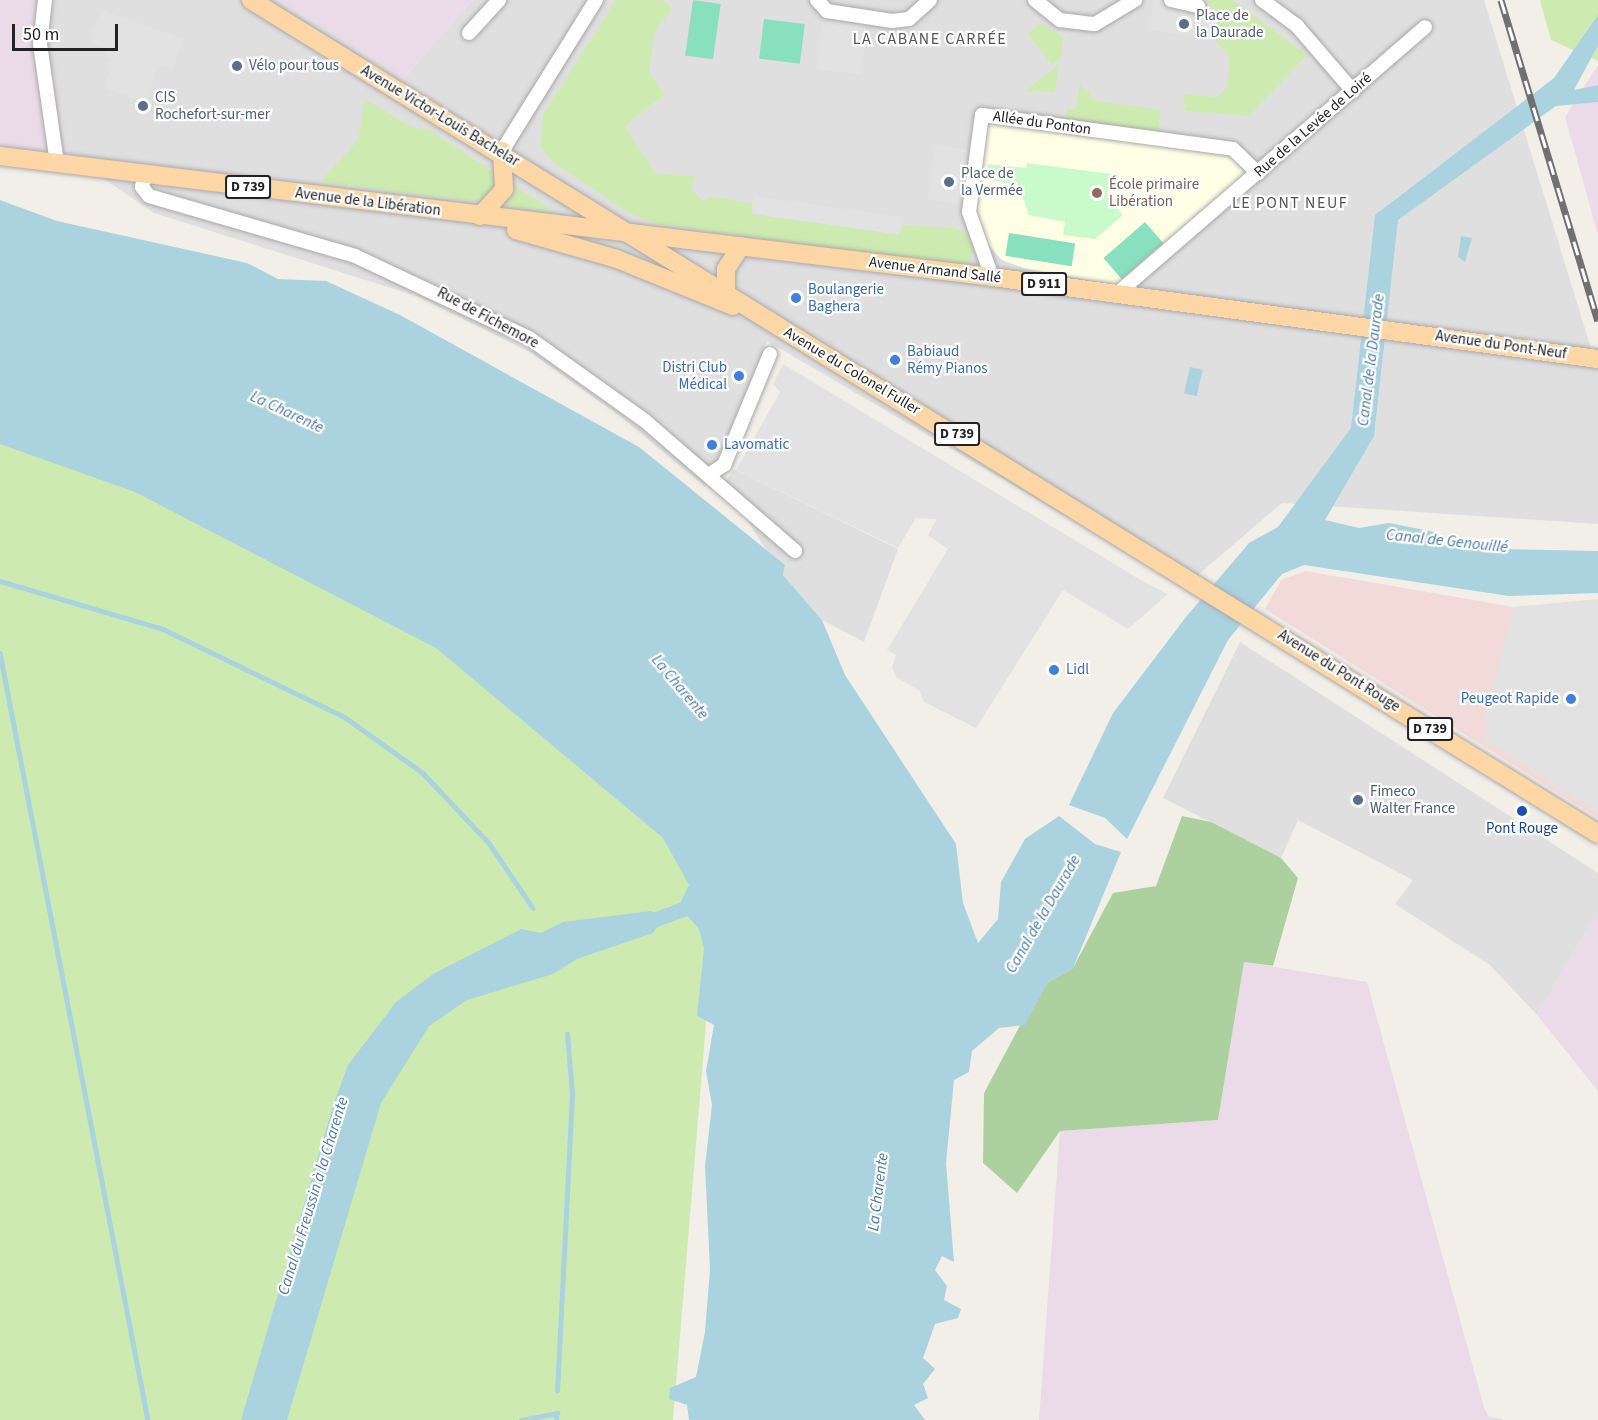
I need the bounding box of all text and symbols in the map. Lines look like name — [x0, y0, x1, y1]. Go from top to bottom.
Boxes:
place label: Place de la Daurade — [1196, 6, 1264, 41]
scale bar — [15, 12, 122, 50]
marker: Place de la Daurade — [1177, 17, 1191, 31]
text: 50 m — [23, 22, 59, 47]
district label: LA CABANE CARRÉE — [853, 29, 1007, 49]
place label: Vélo pour tous — [249, 57, 339, 75]
marker: Vélo pour tous — [230, 59, 244, 73]
street label: Avenue Victor-Louis Bachelar — [358, 62, 522, 170]
street label: Rue de la Levée de Loiré — [1251, 69, 1375, 181]
place label: CIS Rochefort-sur-mer — [155, 88, 270, 123]
marker: CIS Rochefort-sur-mer — [136, 99, 150, 113]
street label: Allée du Ponton — [992, 107, 1092, 139]
place label: Place de la Vermée — [961, 164, 1023, 199]
marker: Place de la Vermée — [942, 175, 956, 189]
place label: École primaire Libération — [1109, 175, 1199, 210]
road number: D 739 — [224, 176, 272, 198]
street label: Avenue de la Libération — [294, 184, 442, 220]
marker: École primaire Libération — [1090, 186, 1104, 200]
district label: LE PONT NEUF — [1232, 193, 1348, 213]
street label: Avenue Armand Sallé — [868, 253, 1002, 287]
road number: D 911 — [1020, 273, 1068, 295]
place label: Boulangerie Baghera — [808, 280, 884, 315]
street label: Rue de Fichemore — [434, 284, 542, 352]
marker: Boulangerie Baghera — [789, 291, 803, 305]
water label: Canal de la Daurade — [1353, 293, 1389, 427]
street label: Avenue du Colonel Fuller — [781, 323, 923, 419]
street label: Avenue du Pont-Neuf — [1434, 327, 1568, 363]
place label: Babiaud Rémy Pianos — [907, 342, 988, 377]
marker: Babiaud Rémy Pianos — [888, 353, 902, 367]
place label: Distri Club Médical — [662, 358, 727, 393]
marker: Distri Club Médical — [732, 369, 746, 383]
water label: La Charente — [247, 387, 327, 437]
road number: D 739 — [933, 423, 981, 445]
place label: Lavomatic — [724, 436, 789, 454]
marker: Lavomatic — [705, 438, 719, 452]
water label: Canal de Genouillé — [1385, 525, 1509, 557]
street label: Avenue du Pont Rouge — [1275, 626, 1403, 716]
water label: La Charente — [647, 651, 713, 723]
place label: Lidl — [1066, 661, 1089, 679]
marker: Lidl — [1047, 663, 1061, 677]
place label: Peugeot Rapide — [1461, 690, 1559, 708]
marker: Peugeot Rapide — [1564, 692, 1578, 706]
road number: D 739 — [1406, 718, 1454, 740]
place label: Fimeco Walter France — [1370, 782, 1455, 817]
marker: Fimeco Walter France — [1351, 793, 1365, 807]
marker: Pont Rouge — [1515, 804, 1529, 818]
place label: Pont Rouge — [1486, 820, 1558, 838]
water label: Canal de la Daurade — [1001, 851, 1085, 977]
water label: Canal du Freussin à la Charente — [274, 1095, 352, 1297]
water label: La Charente — [864, 1152, 892, 1232]

